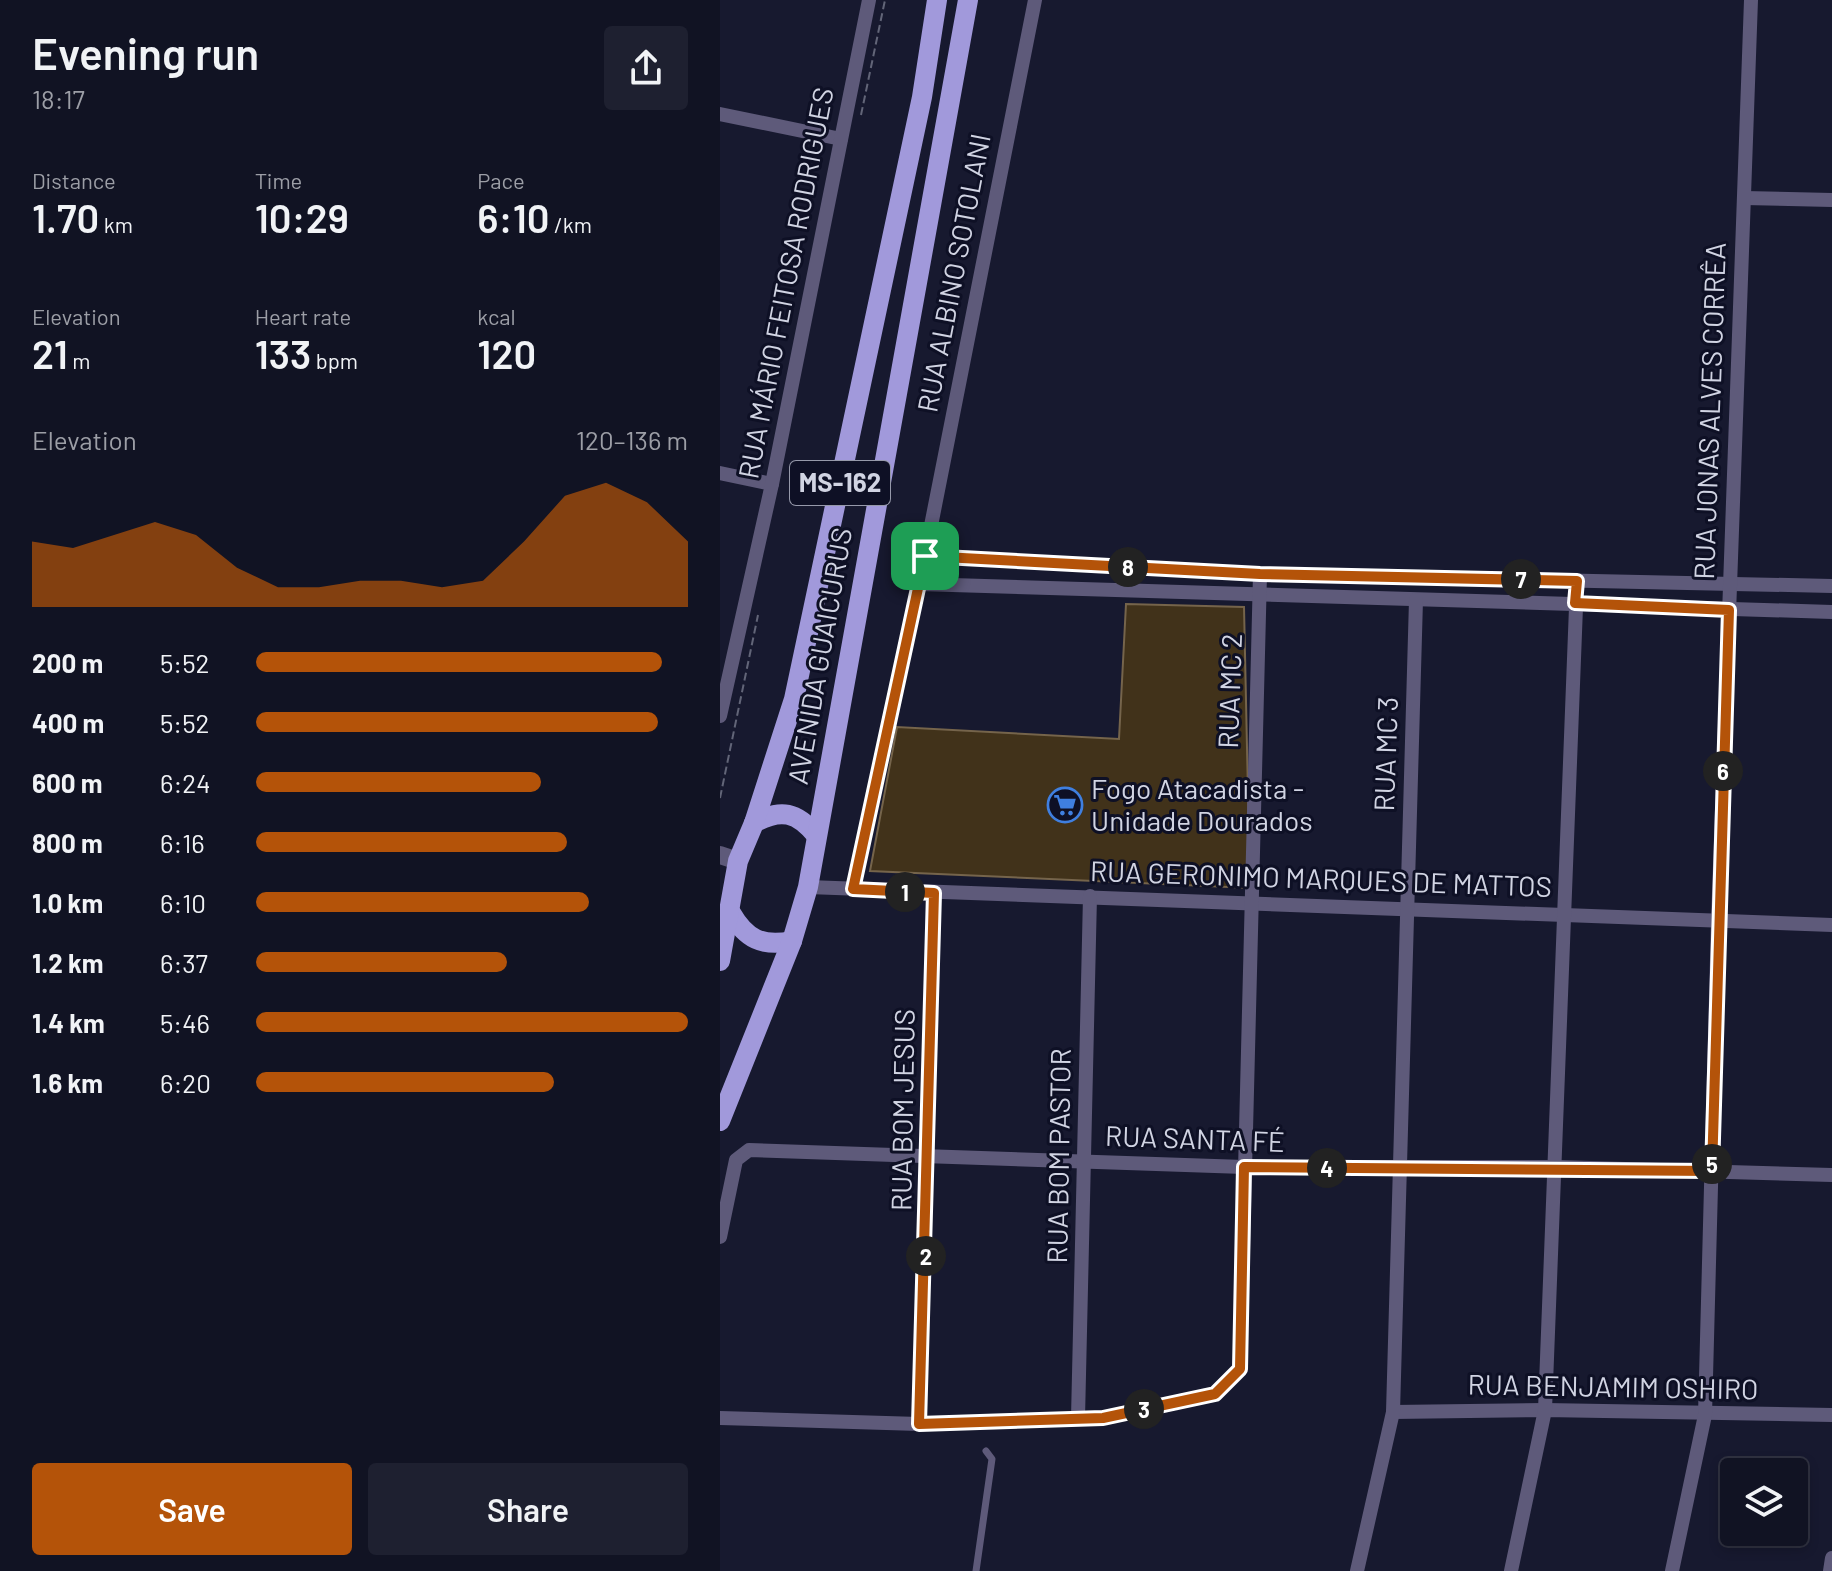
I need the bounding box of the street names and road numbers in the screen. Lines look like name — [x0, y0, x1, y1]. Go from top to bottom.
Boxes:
street label: RUA MÁRIO FEITOSA RODRIGUES — [730, 84, 840, 481]
street label: RUA ALBINO SOTOLANI — [909, 131, 997, 415]
street label: RUA JONAS ALVES CORRÊA — [1686, 242, 1732, 580]
road number: MS-162 — [790, 461, 890, 505]
street label: AVENIDA GUAICURUS — [780, 525, 858, 787]
street label: RUA MC 2 — [1210, 633, 1248, 749]
street label: RUA MC 3 — [1366, 696, 1404, 812]
street label: RUA GERONIMO MARQUES DE MATTOS — [1089, 853, 1553, 903]
street label: RUA BOM JESUS — [883, 1009, 921, 1211]
street label: RUA BOM PASTOR — [1039, 1048, 1077, 1264]
street label: RUA SANTA FÉ — [1105, 1118, 1285, 1158]
street label: RUA BENJAMIM OSHIRO — [1467, 1366, 1759, 1406]

